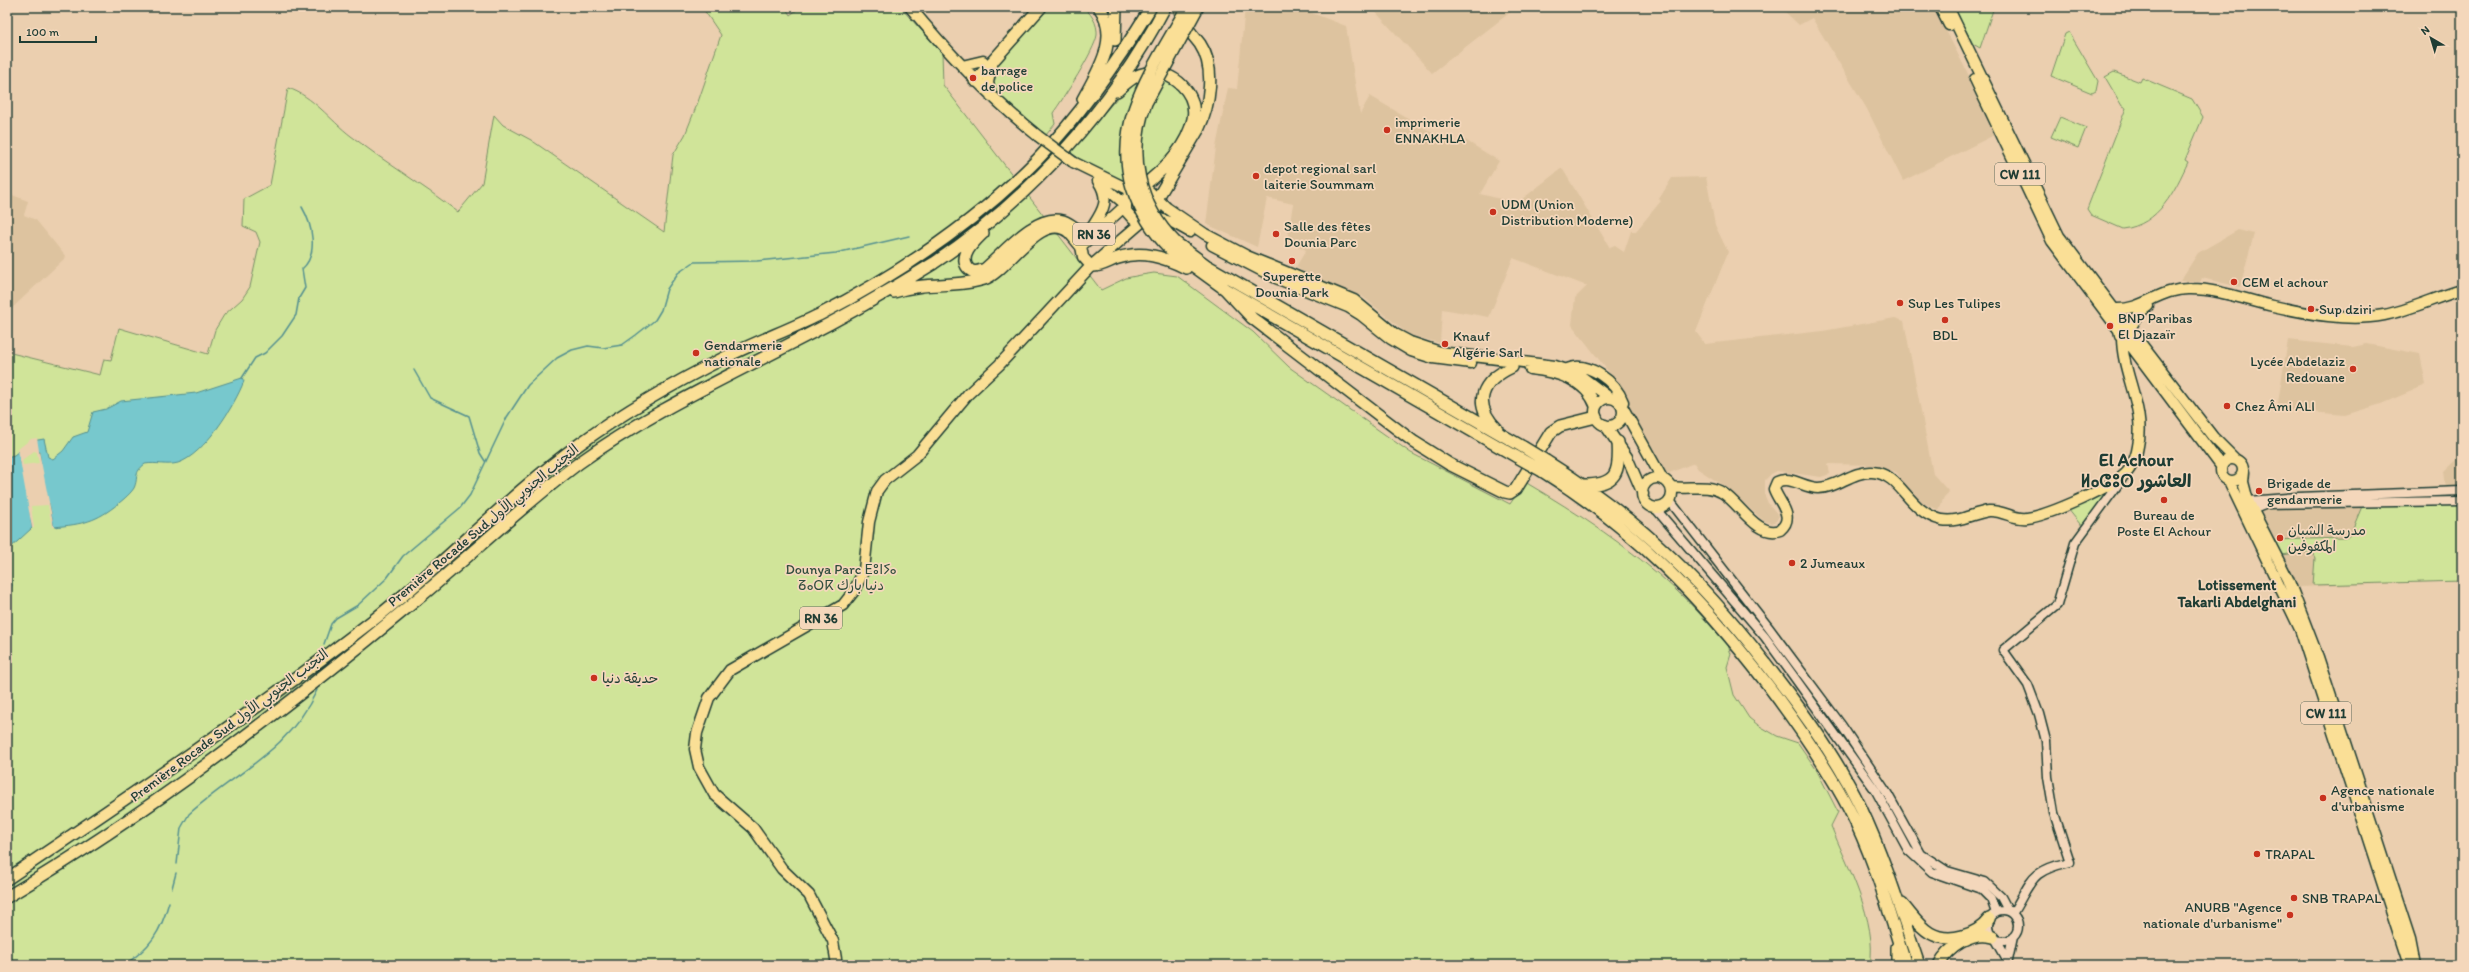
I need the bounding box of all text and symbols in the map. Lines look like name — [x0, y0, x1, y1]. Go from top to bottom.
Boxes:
scale bar — [20, 18, 96, 44]
north arrow — [2411, 18, 2451, 58]
text: N — [2418, 23, 2432, 38]
text: 100 m — [26, 25, 59, 39]
place label: barrage de police — [981, 62, 1034, 95]
marker: barrage de police — [968, 73, 978, 83]
place label: imprimerie ENNAKHLA — [1395, 114, 1465, 147]
marker: imprimerie ENNAKHLA — [1382, 125, 1392, 135]
place label: depot regional sarl laiterie Soummam — [1264, 160, 1376, 193]
road number: CW 111 — [1995, 163, 2045, 185]
marker: depot regional sarl laiterie Soummam — [1251, 171, 1261, 181]
place label: UDM (Union Distribution Moderne) — [1501, 196, 1633, 229]
marker: UDM (Union Distribution Moderne) — [1488, 207, 1498, 217]
place label: Salle des fêtes Dounia Parc — [1284, 218, 1371, 251]
road number: RN 36 — [1073, 223, 1115, 245]
marker: Salle des fêtes Dounia Parc — [1271, 229, 1281, 239]
marker: Superette Dounia Park — [1287, 256, 1297, 266]
place label: Superette Dounia Park — [1255, 268, 1329, 301]
place label: CEM el achour — [2242, 274, 2329, 291]
marker: CEM el achour — [2229, 277, 2239, 287]
place label: Sup Les Tulipes — [1908, 295, 2001, 312]
marker: Sup Les Tulipes — [1895, 298, 1905, 308]
place label: Sup dziri — [2319, 301, 2372, 318]
marker: Sup dziri — [2306, 304, 2316, 314]
place label: BNP Paribas El Djazaïr — [2118, 310, 2193, 343]
marker: BDL — [1940, 315, 1950, 325]
marker: BNP Paribas El Djazaïr — [2105, 321, 2115, 331]
place label: BDL — [1933, 327, 1957, 344]
place label: Knauf Algérie Sarl — [1453, 328, 1523, 361]
place label: Gendarmerie nationale — [704, 337, 783, 370]
marker: Knauf Algérie Sarl — [1440, 339, 1450, 349]
marker: Gendarmerie nationale — [691, 348, 701, 358]
place label: Lycée Abdelaziz Redouane — [2250, 353, 2345, 386]
marker: Lycée Abdelaziz Redouane — [2348, 364, 2358, 374]
place label: Chez Âmi ALI — [2235, 398, 2315, 415]
marker: Chez Âmi ALI — [2222, 401, 2232, 411]
street label: Première Rocade Sud التجنب الجنوبي الأول — [384, 440, 585, 613]
district label: El Achour ⵍⴰⵛⵓⵔ العاشور — [2081, 449, 2191, 493]
place label: Brigade de gendarmerie — [2267, 475, 2343, 508]
marker: Brigade de gendarmerie — [2254, 486, 2264, 496]
marker: Bureau de Poste El Achour — [2159, 495, 2169, 505]
place label: Bureau de Poste El Achour — [2117, 507, 2211, 540]
place label: مدرسة الشبان المكفوفين — [2288, 522, 2366, 555]
marker: مدرسة الشبان المكفوفين — [2275, 533, 2285, 543]
place label: 2 Jumeaux — [1800, 555, 1865, 572]
marker: 2 Jumeaux — [1787, 558, 1797, 568]
park label: Dounya Parc ⴹⵓⵏⵢⴰ ⵒⴰⵔⴽ دنيا بارك — [785, 561, 897, 594]
district label: Lotissement Takarli Abdelghani — [2177, 576, 2297, 612]
road number: RN 36 — [800, 607, 842, 629]
street label: Première Rocade Sud التجنب الجنوبي الأول — [126, 644, 334, 809]
place label: حديقة دنيا — [602, 670, 658, 687]
marker: حديقة دنيا — [589, 673, 599, 683]
road number: CW 111 — [2301, 702, 2351, 724]
place label: Agence nationale d'urbanisme — [2331, 782, 2435, 815]
marker: Agence nationale d'urbanisme — [2318, 793, 2328, 803]
place label: TRAPAL — [2265, 846, 2315, 863]
marker: TRAPAL — [2252, 849, 2262, 859]
place label: SNB TRAPAL — [2302, 890, 2381, 907]
marker: SNB TRAPAL — [2289, 893, 2299, 903]
place label: ANURB "Agence nationale d'urbanisme" — [2143, 899, 2282, 932]
marker: ANURB "Agence nationale d'urbanisme" — [2285, 910, 2295, 920]

